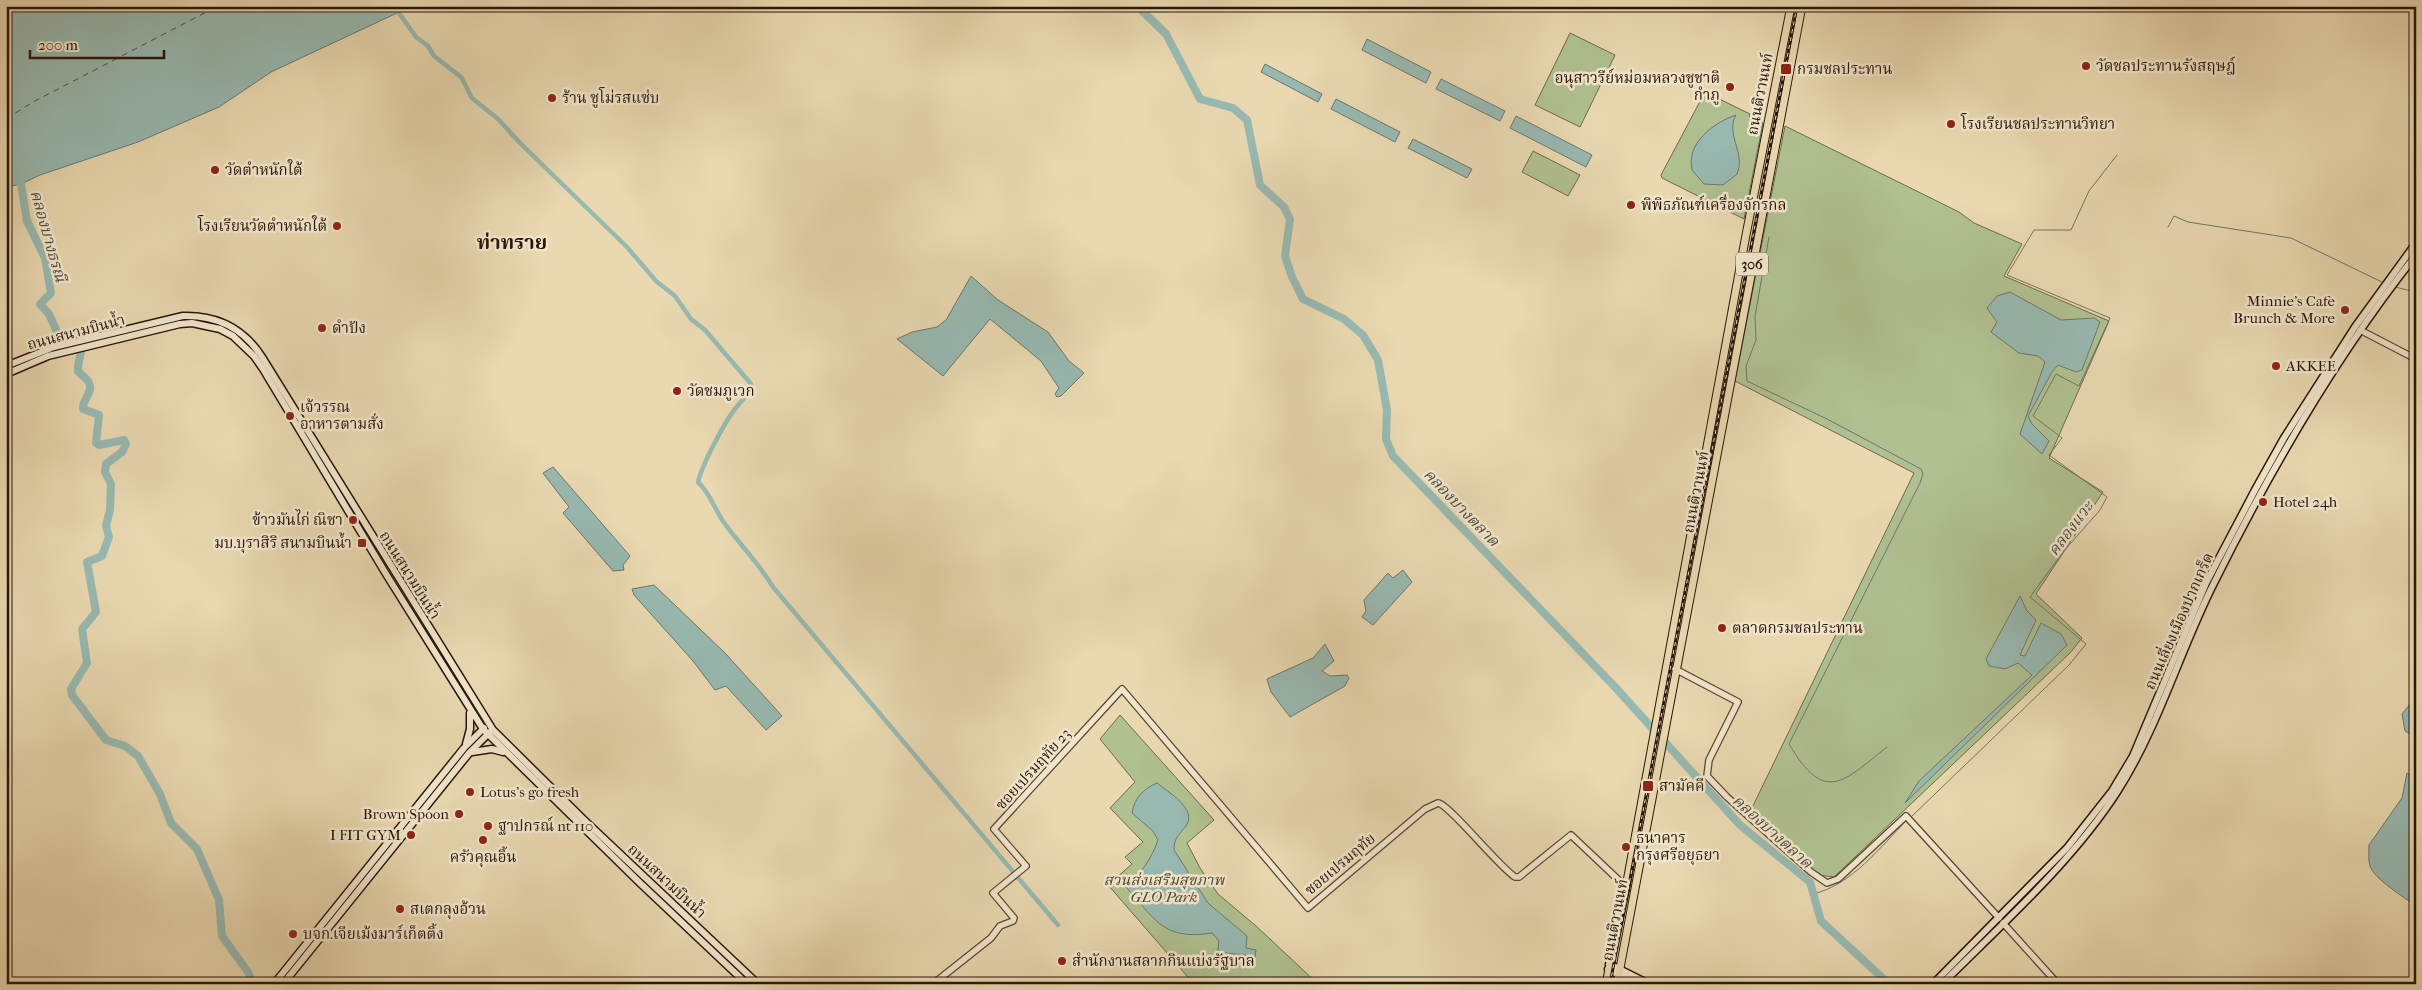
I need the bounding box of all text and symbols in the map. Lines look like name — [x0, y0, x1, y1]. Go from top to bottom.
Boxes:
scale bar — [30, 28, 164, 60]
text: 200 m — [38, 36, 78, 54]
street label: ถนนติวานนท์ — [1742, 51, 1777, 137]
place label: วัดชลประทานรังสฤษฎ์ — [2096, 56, 2236, 75]
place label: กรมชลประทาน — [1797, 60, 1892, 78]
marker: วัดชลประทานรังสฤษฎ์ — [2080, 60, 2092, 72]
marker: กรมชลประทาน — [1779, 62, 1793, 76]
place label: อนุสาวรีย์หม่อมหลวงชูชาติ กำภู — [1555, 68, 1720, 105]
marker: อนุสาวรีย์หม่อมหลวงชูชาติ กำภู — [1724, 81, 1736, 93]
place label: ร้าน ซูโม่รสแซ่บ — [562, 87, 659, 108]
marker: ร้าน ซูโม่รสแซ่บ — [546, 92, 558, 104]
place label: โรงเรียนชลประทานวิทยา — [1960, 113, 2115, 133]
marker: โรงเรียนชลประทานวิทยา — [1945, 118, 1957, 130]
place label: วัดตำหนักใต้ — [225, 159, 303, 179]
marker: วัดตำหนักใต้ — [209, 164, 221, 176]
water label: คลองบางธรณี — [26, 188, 71, 285]
place label: พิพิธภัณฑ์เครื่องจักรกล — [1641, 194, 1787, 214]
marker: พิพิธภัณฑ์เครื่องจักรกล — [1625, 199, 1637, 211]
place label: โรงเรียนวัดตำหนักใต้ — [197, 215, 327, 235]
marker: โรงเรียนวัดตำหนักใต้ — [331, 220, 343, 232]
district label: ท่าทราย — [477, 231, 547, 254]
road number: 306 — [1736, 252, 1768, 276]
place label: Minnie's Cafe Brunch & More — [2233, 292, 2336, 327]
marker: Minnie's Cafe Brunch & More — [2339, 304, 2351, 316]
street label: ถนนสนามบินน้ำ — [25, 308, 127, 354]
place label: ดำปัง — [332, 319, 366, 337]
marker: ดำปัง — [316, 322, 328, 334]
place label: AKKEE — [2285, 357, 2336, 375]
marker: AKKEE — [2270, 360, 2282, 372]
place label: วัดชมภูเวก — [687, 382, 755, 401]
marker: วัดชมภูเวก — [671, 385, 683, 397]
place label: เจ้วรรณ อาหารตามสั่ง — [300, 398, 384, 433]
marker: เจ้วรรณ อาหารตามสั่ง — [284, 410, 296, 422]
street label: ถนนติวานนท์ — [1678, 449, 1713, 535]
water label: คลองบางตลาด — [1420, 464, 1504, 551]
place label: Hotel 24h — [2273, 493, 2338, 511]
water label: คลองแวะ — [2044, 496, 2098, 559]
marker: Hotel 24h — [2257, 496, 2269, 508]
place label: ข้าวมันไก่ ณิชา — [252, 509, 343, 529]
marker: ข้าวมันไก่ ณิชา — [347, 514, 359, 526]
street label: ถนนสนามบินน้ำ — [376, 527, 446, 622]
place label: มบ.บุราสิริ สนามบินน้ำ — [214, 532, 352, 554]
marker: มบ.บุราสิริ สนามบินน้ำ — [356, 537, 368, 549]
street label: ถนนเลี่ยงเมืองปากเกร็ด — [2139, 549, 2217, 692]
place label: ตลาดกรมชลประทาน — [1732, 619, 1863, 637]
marker: ตลาดกรมชลประทาน — [1716, 622, 1728, 634]
street label: ซอยเปรมฤทัย 23 — [992, 724, 1074, 814]
place label: สามัคคี — [1659, 777, 1704, 795]
marker: สามัคคี — [1641, 779, 1655, 793]
place label: Lotus's go fresh — [480, 783, 580, 801]
marker: Lotus's go fresh — [464, 786, 476, 798]
water label: คลองบางตลาด — [1729, 791, 1817, 873]
place label: Brown Spoon — [363, 805, 449, 823]
marker: Brown Spoon — [453, 808, 465, 820]
place label: ฐาปกรณ์ nt 110 — [498, 816, 593, 835]
marker: ฐาปกรณ์ nt 110 — [482, 820, 494, 832]
place label: I FIT GYM — [330, 826, 401, 844]
marker: I FIT GYM — [405, 829, 417, 841]
street label: ซอยเปรมฤทัย — [1301, 829, 1379, 899]
place label: ธนาคาร กรุงศรีอยุธยา — [1636, 829, 1720, 866]
marker: ครัวคุณอิ้น — [477, 834, 489, 846]
street label: ถนนสนามบินน้ำ — [624, 839, 711, 922]
marker: ธนาคาร กรุงศรีอยุธยา — [1620, 841, 1632, 853]
place label: ครัวคุณอิ้น — [450, 846, 516, 868]
park label: สวนส่งเสริมสุขภาพ GLO Park — [1104, 871, 1226, 906]
street label: ถนนติวานนท์ — [1597, 877, 1632, 963]
place label: สเตกลุงอ้วน — [410, 900, 486, 920]
marker: สเตกลุงอ้วน — [394, 903, 406, 915]
place label: บจก.เจียเม้งมาร์เก็ตติ้ง — [303, 923, 444, 943]
marker: บจก.เจียเม้งมาร์เก็ตติ้ง — [287, 928, 299, 940]
place label: สำนักงานสลากกินแบ่งรัฐบาล — [1072, 952, 1255, 970]
marker: สำนักงานสลากกินแบ่งรัฐบาล — [1056, 955, 1068, 967]

